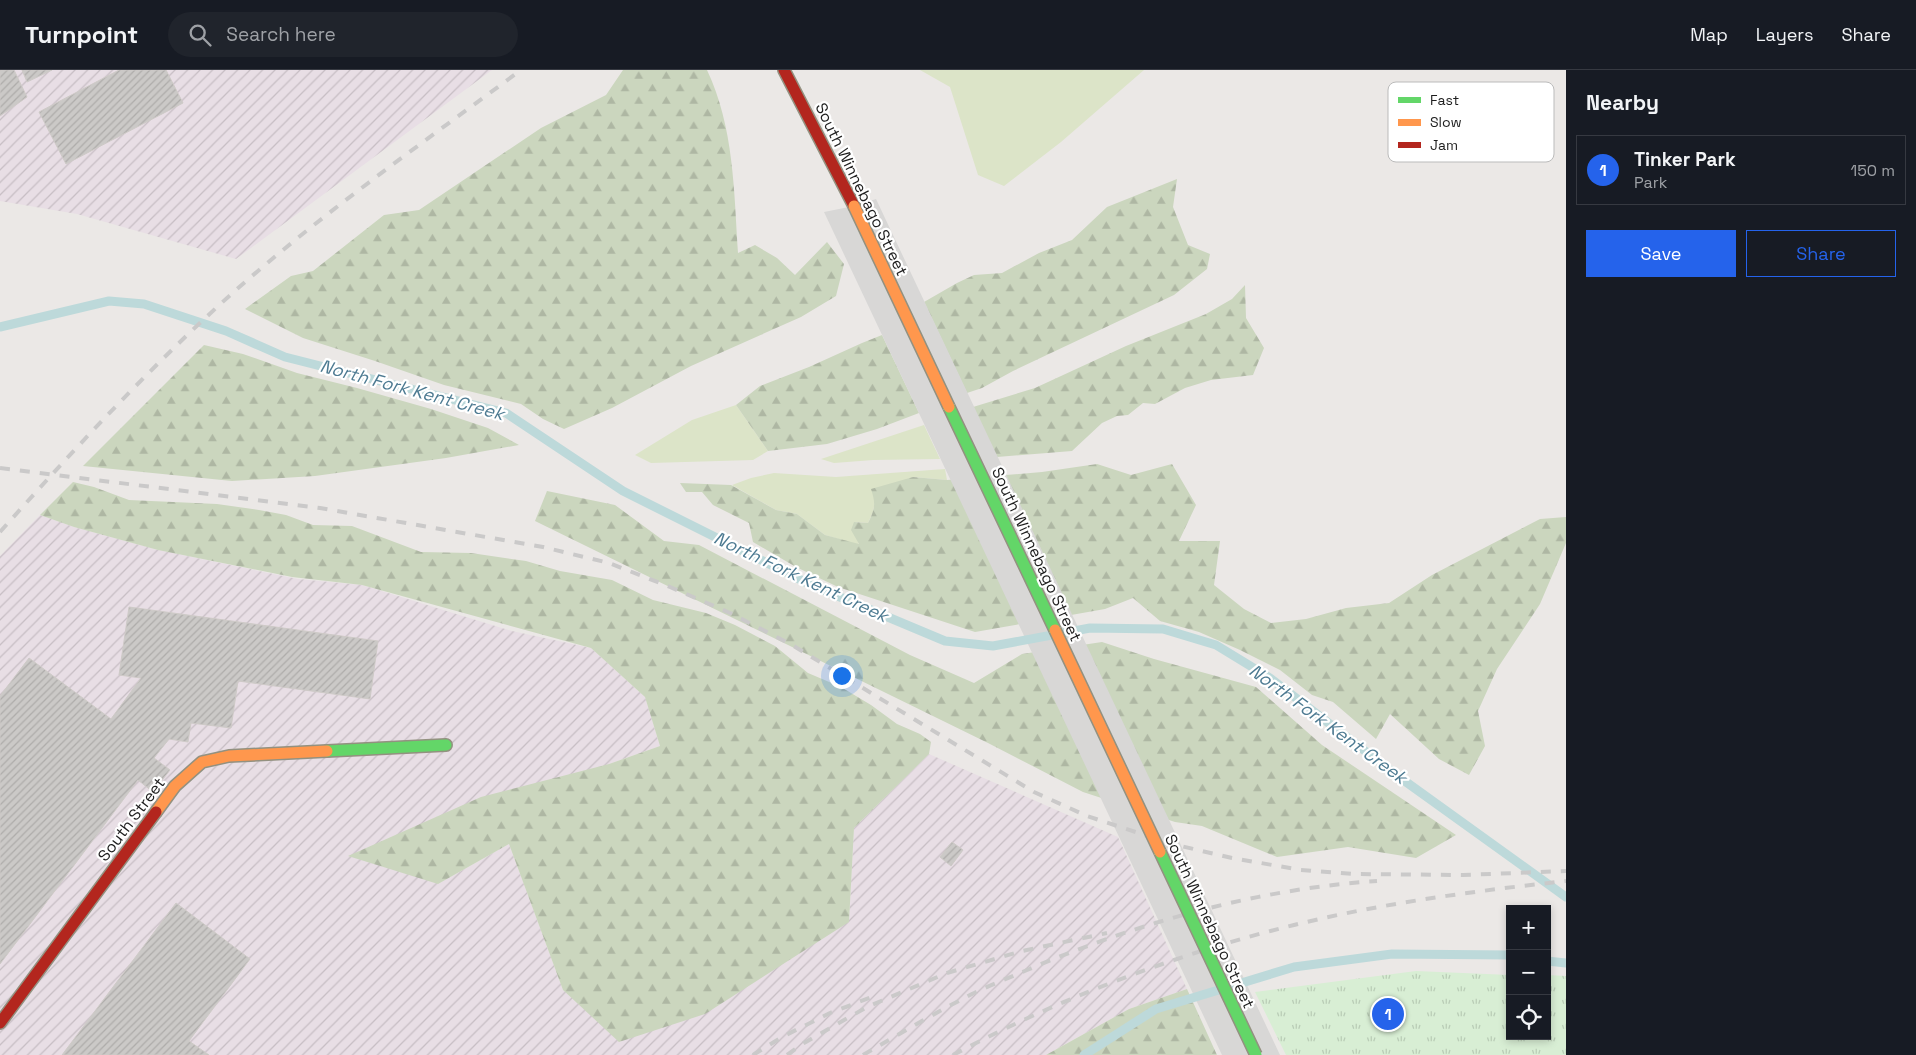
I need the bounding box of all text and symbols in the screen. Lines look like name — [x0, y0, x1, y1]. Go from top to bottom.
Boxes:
search box — [168, 12, 518, 57]
text: Turnpoint — [25, 19, 138, 50]
icon: search — [186, 21, 214, 49]
text: Search here — [226, 22, 336, 47]
text: Map — [1690, 23, 1728, 46]
text: Layers — [1756, 23, 1813, 46]
text: Share — [1841, 23, 1891, 46]
legend — [1388, 82, 1554, 162]
text: Nearby — [1586, 89, 1659, 116]
text: Fast — [1430, 91, 1459, 109]
street label: South Winnebago Street — [810, 99, 913, 279]
text: Slow — [1430, 113, 1462, 131]
text: Jam — [1430, 136, 1458, 154]
text: Tinker Park — [1634, 147, 1736, 172]
text: 1 — [1599, 160, 1607, 181]
text: 150 m — [1851, 160, 1895, 181]
text: Park — [1634, 172, 1667, 193]
button: Save — [1586, 230, 1736, 277]
button: Share — [1746, 230, 1896, 277]
water label: North Fork Kent Creek — [318, 354, 509, 426]
street label: South Winnebago Street — [987, 464, 1086, 645]
water label: North Fork Kent Creek — [710, 526, 894, 628]
water label: North Fork Kent Creek — [1245, 659, 1414, 790]
your location — [829, 663, 855, 689]
street label: South Street — [93, 773, 170, 865]
street label: South Winnebago Street — [1160, 831, 1259, 1012]
map controls — [1506, 905, 1551, 1040]
button: + — [1506, 905, 1551, 950]
button: − — [1506, 950, 1551, 995]
pin: 1 — [1372, 995, 1404, 1033]
button: locate — [1506, 995, 1551, 1040]

